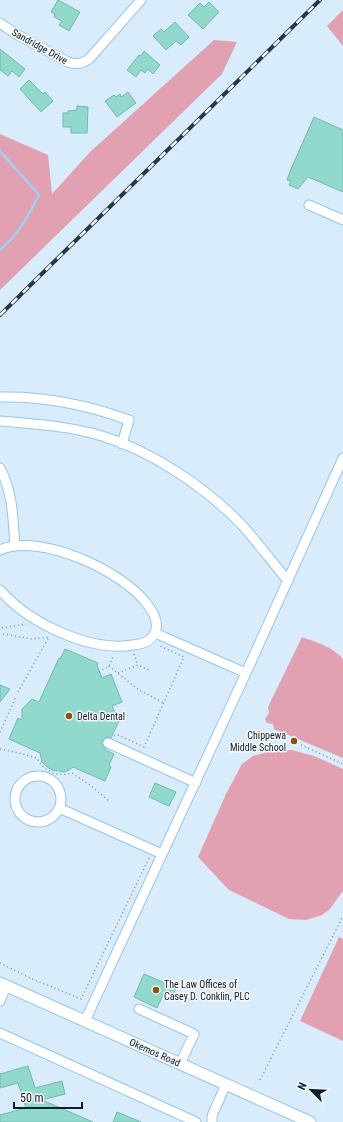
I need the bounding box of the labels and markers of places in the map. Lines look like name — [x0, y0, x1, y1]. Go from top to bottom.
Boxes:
marker: Delta Dental — [64, 711, 74, 721]
place label: Delta Dental — [77, 711, 125, 722]
place label: Chippewa Middle School — [230, 730, 286, 753]
marker: Chippewa Middle School — [289, 736, 299, 746]
place label: The Law Offices of Casey D. Conklin, PLC — [164, 979, 250, 1002]
marker: The Law Offices of Casey D. Conklin, PLC — [151, 985, 161, 995]

